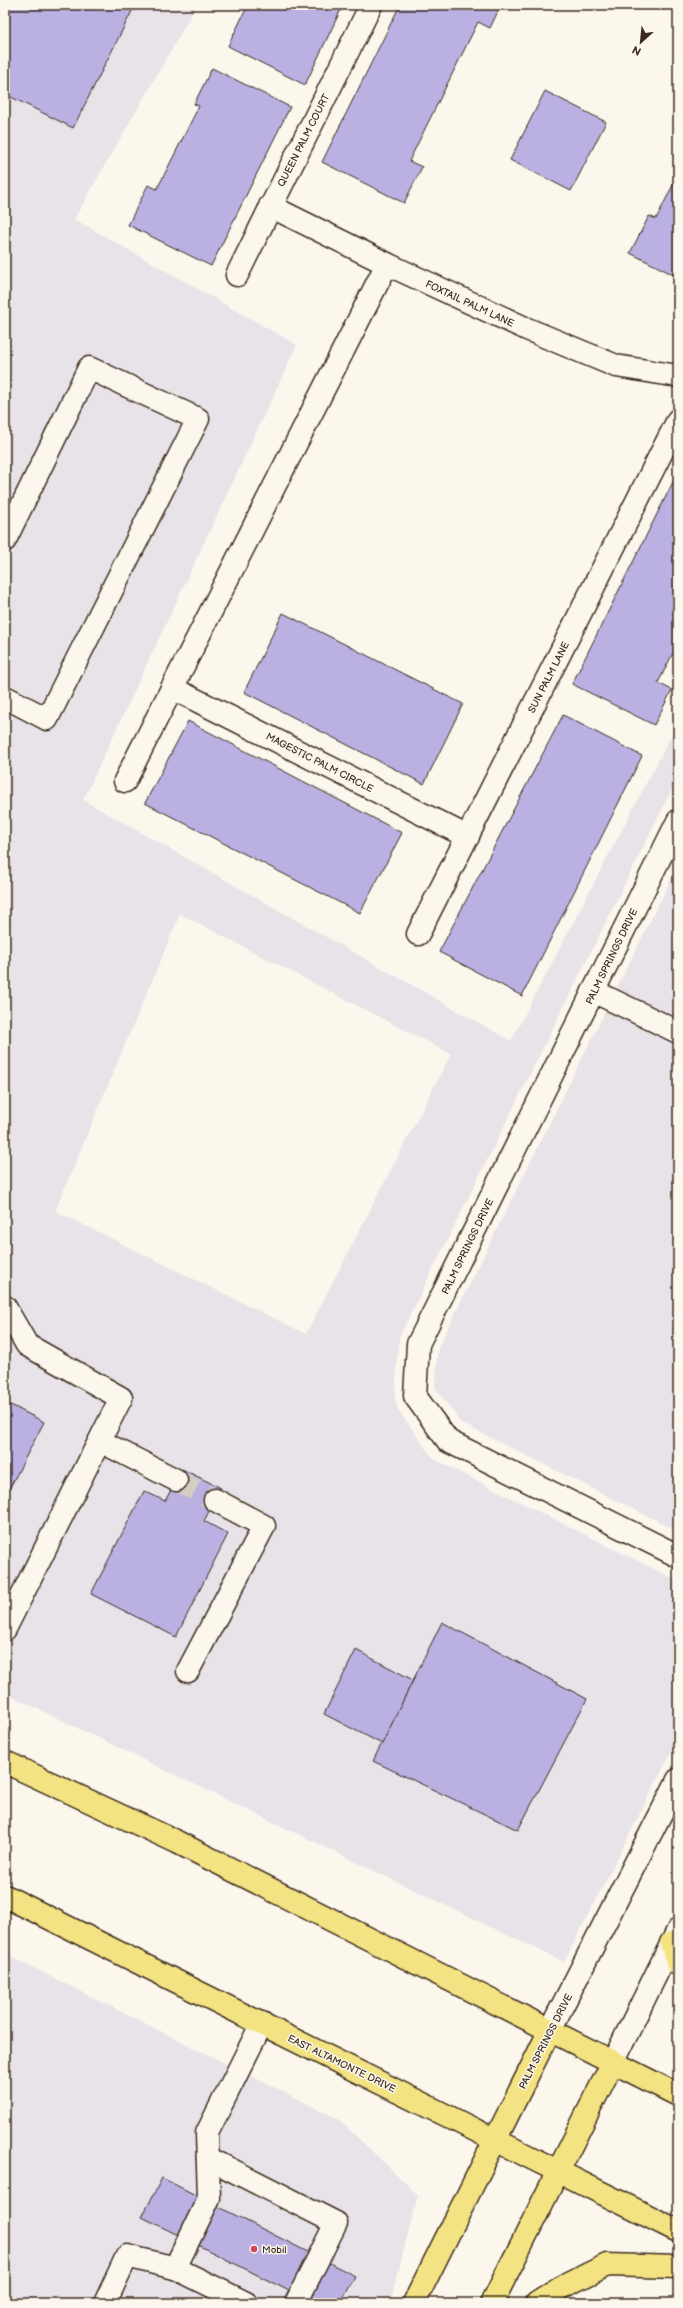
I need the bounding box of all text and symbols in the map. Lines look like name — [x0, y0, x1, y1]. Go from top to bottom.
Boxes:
north arrow — [621, 22, 661, 62]
text: N — [630, 43, 643, 58]
street label: QUEEN PALM COURT — [275, 92, 333, 189]
street label: FOXTAIL PALM LANE — [423, 278, 516, 330]
street label: SUN PALM LANE — [526, 639, 572, 715]
street label: MAGESTIC PALM CIRCLE — [264, 731, 376, 795]
street label: PALM SPRINGS DRIVE — [583, 906, 641, 1006]
street label: PALM SPRINGS DRIVE — [439, 1196, 497, 1296]
street label: PALM SPRINGS DRIVE — [517, 1991, 575, 2091]
street label: EAST ALTAMONTE DRIVE — [286, 2032, 398, 2095]
marker: Mobil — [249, 2244, 259, 2254]
place label: Mobil — [262, 2244, 287, 2256]

